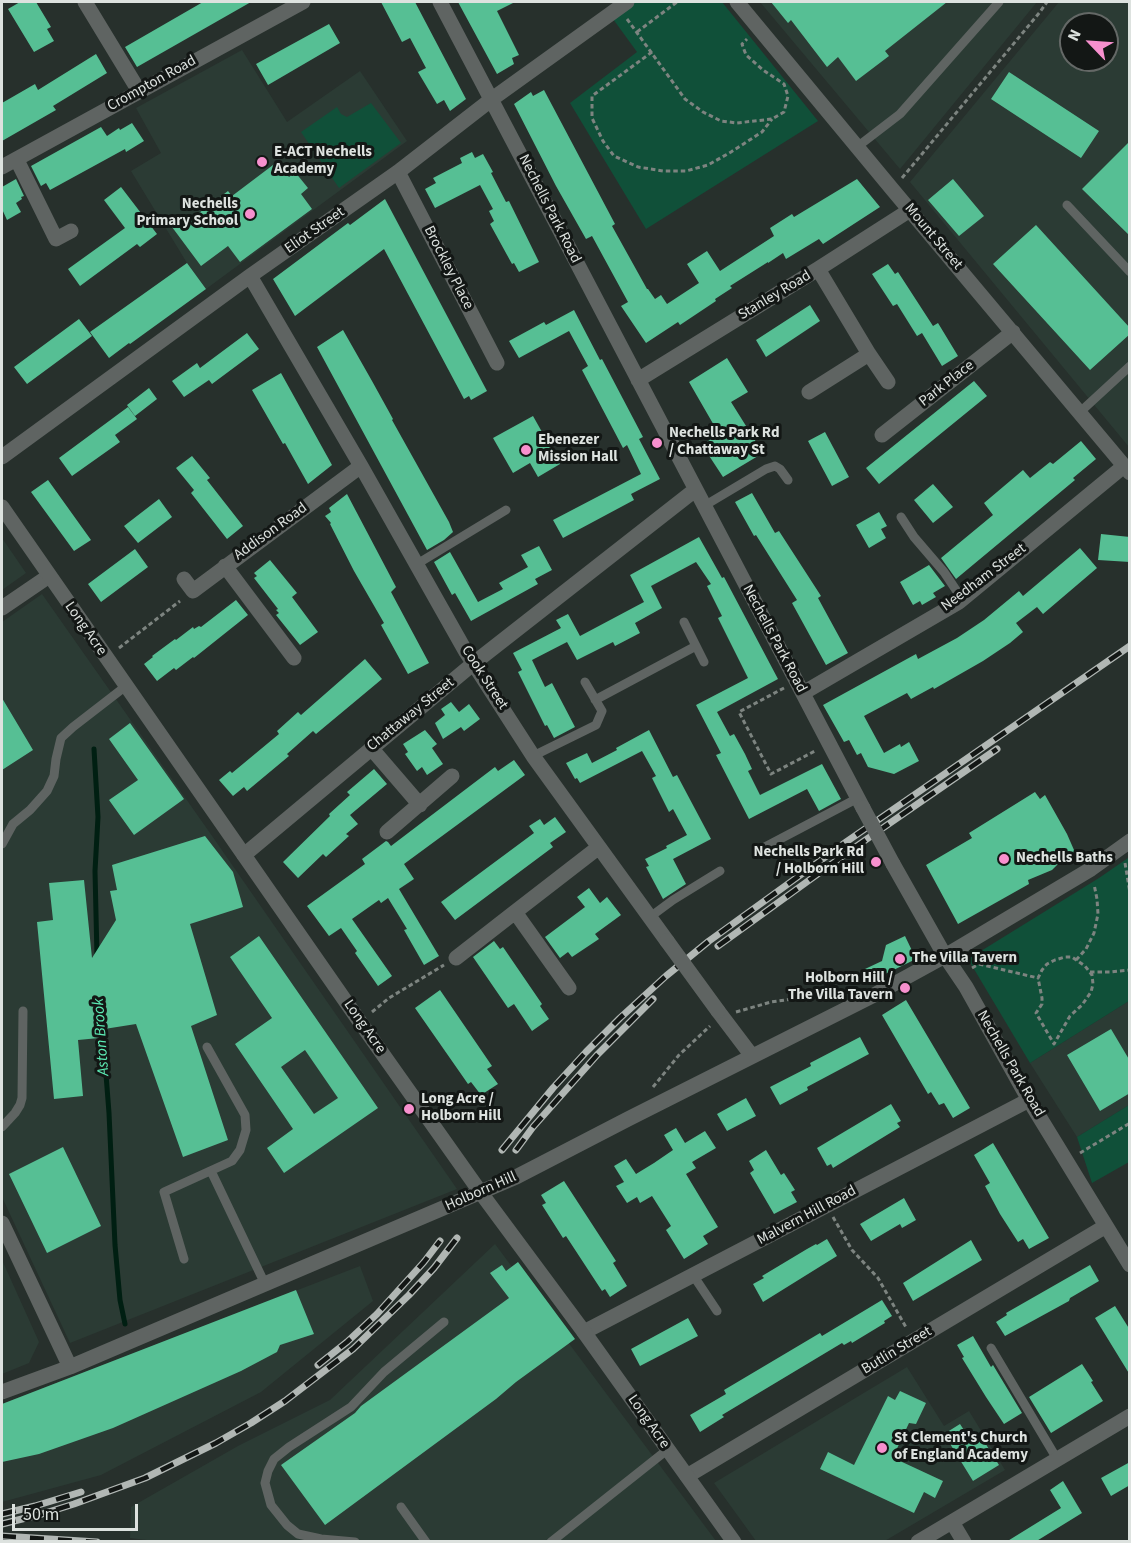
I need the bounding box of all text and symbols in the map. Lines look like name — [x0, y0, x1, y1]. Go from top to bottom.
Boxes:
north arrow — [1059, 12, 1119, 72]
text: N — [1062, 26, 1087, 45]
street label: Crompton Road — [104, 52, 200, 116]
place label: E-ACT Nechells Academy — [274, 144, 372, 179]
street label: Nechells Park Road — [514, 152, 584, 266]
marker: E-ACT Nechells Academy — [255, 155, 269, 169]
place label: Nechells Primary School — [136, 196, 238, 231]
street label: Mount Street — [900, 200, 966, 274]
street label: Eliot Street — [282, 204, 348, 258]
marker: Nechells Primary School — [243, 207, 257, 221]
street label: Brockley Place — [419, 223, 477, 313]
street label: Stanley Road — [735, 267, 815, 325]
street label: Park Place — [916, 357, 978, 411]
place label: Nechells Park Rd / Chattaway St — [669, 425, 779, 460]
place label: Ebenezer Mission Hall — [538, 432, 617, 467]
marker: Nechells Park Rd / Chattaway St — [650, 436, 664, 450]
marker: Ebenezer Mission Hall — [519, 443, 533, 457]
street label: Addison Road — [231, 499, 311, 565]
street label: Needham Street — [938, 540, 1030, 616]
street label: Nechells Park Road — [738, 582, 810, 696]
street label: Long Acre — [60, 599, 110, 659]
street label: Cook Street — [457, 643, 511, 713]
street label: Chattaway Street — [364, 674, 458, 756]
place label: Nechells Park Rd / Holborn Hill — [754, 844, 864, 879]
place label: Nechells Baths — [1016, 850, 1113, 868]
marker: Nechells Baths — [997, 852, 1011, 866]
marker: Nechells Park Rd / Holborn Hill — [869, 855, 883, 869]
place label: The Villa Tavern — [912, 950, 1017, 968]
marker: The Villa Tavern — [893, 952, 907, 966]
place label: Holborn Hill / The Villa Tavern — [788, 970, 893, 1005]
marker: Holborn Hill / The Villa Tavern — [898, 981, 912, 995]
water label: Aston Brook — [90, 997, 114, 1077]
street label: Long Acre — [339, 997, 389, 1057]
street label: Nechells Park Road — [972, 1008, 1048, 1120]
place label: Long Acre / Holborn Hill — [421, 1091, 501, 1126]
marker: Long Acre / Holborn Hill — [402, 1102, 416, 1116]
street label: Holborn Hill — [443, 1168, 519, 1216]
street label: Malvern Hill Road — [754, 1182, 860, 1250]
street label: Butlin Street — [859, 1323, 935, 1379]
street label: Long Acre — [623, 1392, 673, 1452]
place label: St Clement's Church of England Academy — [894, 1430, 1028, 1465]
marker: St Clement's Church of England Academy — [875, 1441, 889, 1455]
scale bar — [15, 1492, 141, 1530]
text: 50 m — [23, 1502, 59, 1527]

